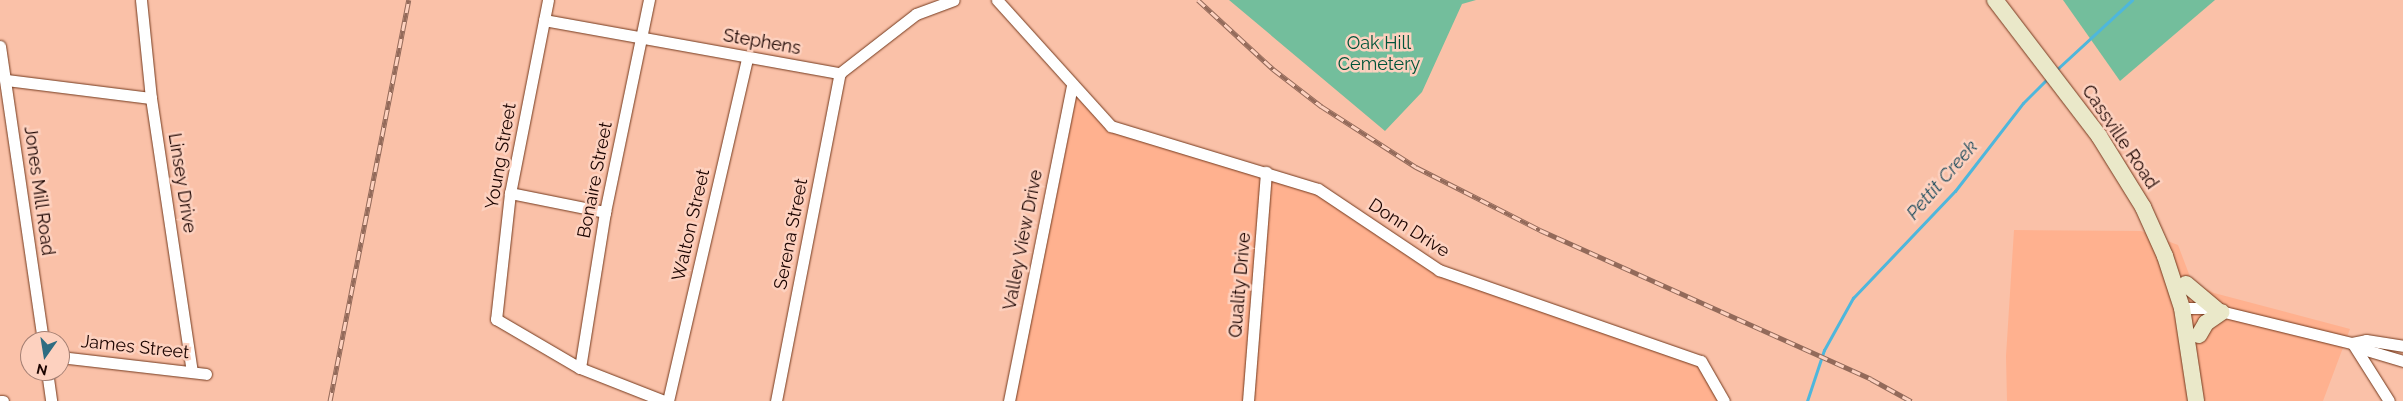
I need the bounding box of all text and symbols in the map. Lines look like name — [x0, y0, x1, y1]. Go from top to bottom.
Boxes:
street label: Stephens — [721, 25, 803, 59]
park label: Oak Hill Cemetery — [1338, 33, 1420, 76]
street label: Cassville Road — [2077, 81, 2163, 193]
street label: Young Street — [481, 101, 521, 211]
street label: Bonaire Street — [573, 120, 617, 240]
street label: Jones Mill Road — [19, 125, 59, 257]
street label: Linsey Drive — [163, 131, 201, 235]
water label: Pettit Creek — [1901, 136, 1983, 224]
street label: Walton Street — [668, 167, 714, 283]
street label: Valley View Drive — [999, 167, 1047, 313]
street label: Serena Street — [770, 177, 812, 291]
street label: Donn Drive — [1364, 194, 1454, 262]
street label: Quality Drive — [1225, 231, 1255, 339]
north arrow — [20, 331, 70, 381]
street label: James Street — [80, 331, 190, 363]
text: N — [35, 361, 49, 379]

